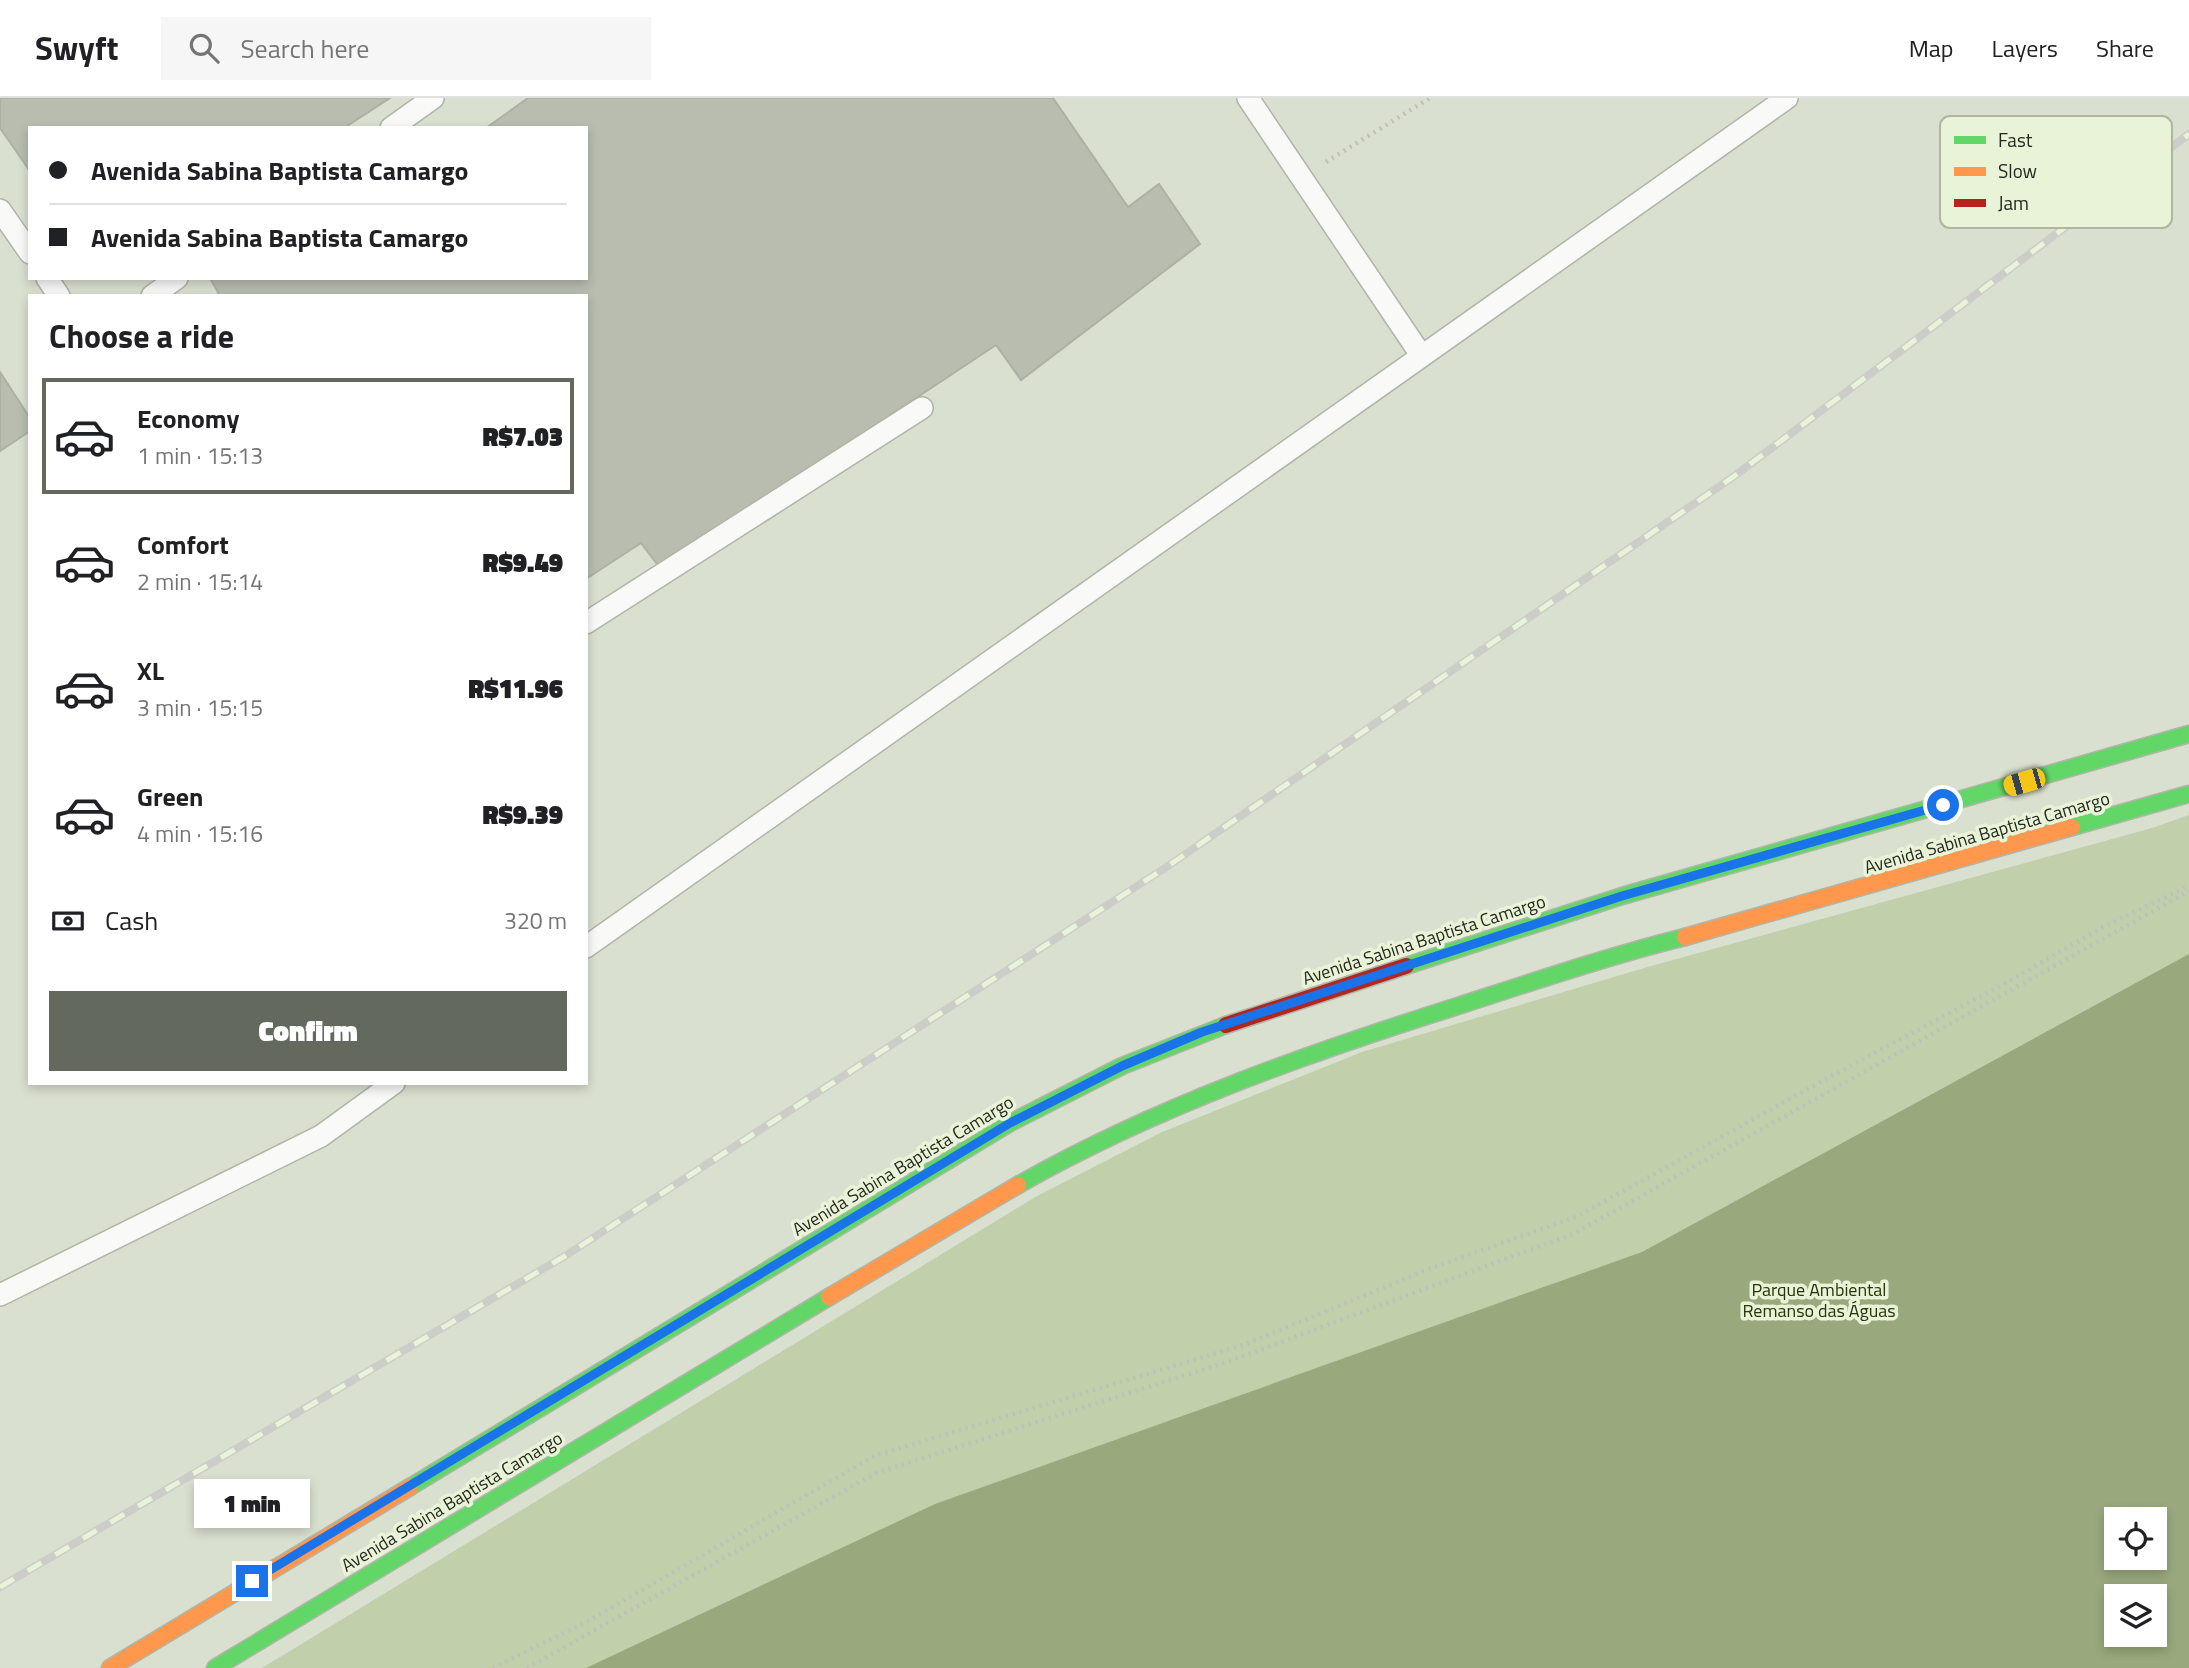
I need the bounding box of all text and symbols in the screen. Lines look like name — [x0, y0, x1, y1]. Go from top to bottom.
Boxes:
search box — [161, 17, 651, 80]
text: Swyft — [35, 23, 119, 73]
icon: search — [185, 29, 223, 67]
text: Search here — [241, 29, 369, 68]
text: Map — [1909, 30, 1954, 66]
text: Layers — [1992, 30, 2058, 66]
text: Share — [2096, 30, 2154, 66]
legend — [1940, 116, 2172, 228]
text: Fast — [1998, 125, 2033, 154]
text: Avenida Sabina Baptista Camargo — [91, 151, 468, 190]
text: Slow — [1998, 156, 2037, 185]
text: Jam — [1998, 188, 2029, 217]
text: Avenida Sabina Baptista Camargo — [91, 218, 468, 257]
text: Choose a ride — [49, 312, 234, 360]
text: Economy — [137, 399, 239, 438]
icon: car — [53, 405, 116, 468]
text: R$7.03 — [482, 417, 563, 456]
text: 1 min · 15:13 — [137, 438, 263, 473]
text: Comfort — [137, 525, 229, 564]
icon: car — [53, 531, 116, 594]
text: R$9.49 — [482, 543, 563, 582]
text: 2 min · 15:14 — [137, 564, 263, 599]
text: XL — [137, 651, 164, 690]
icon: car — [53, 657, 116, 720]
text: R$11.96 — [468, 669, 563, 708]
text: 3 min · 15:15 — [137, 690, 263, 725]
car — [2001, 766, 2048, 798]
text: Green — [137, 777, 203, 816]
icon: car — [53, 783, 116, 846]
street label: Avenida Sabina Baptista Camargo — [1861, 785, 2113, 881]
route start — [1927, 789, 1959, 821]
text: R$9.39 — [482, 795, 563, 834]
text: 4 min · 15:16 — [137, 816, 263, 851]
street label: Avenida Sabina Baptista Camargo — [1299, 887, 1549, 992]
text: Cash — [105, 901, 158, 940]
icon: cash — [49, 902, 87, 940]
text: 320 m — [504, 903, 567, 938]
button: Confirm — [49, 991, 567, 1071]
street label: Avenida Sabina Baptista Camargo — [787, 1089, 1019, 1243]
park label: Parque Ambiental Remanso das Águas — [1742, 1276, 1896, 1324]
street label: Avenida Sabina Baptista Camargo — [336, 1425, 568, 1579]
callout: 1 min — [194, 1480, 310, 1528]
text: 1 min — [223, 1486, 281, 1521]
map controls — [2104, 1507, 2167, 1647]
button: locate — [2104, 1507, 2167, 1570]
route end — [236, 1565, 268, 1597]
button: layers — [2104, 1584, 2167, 1647]

